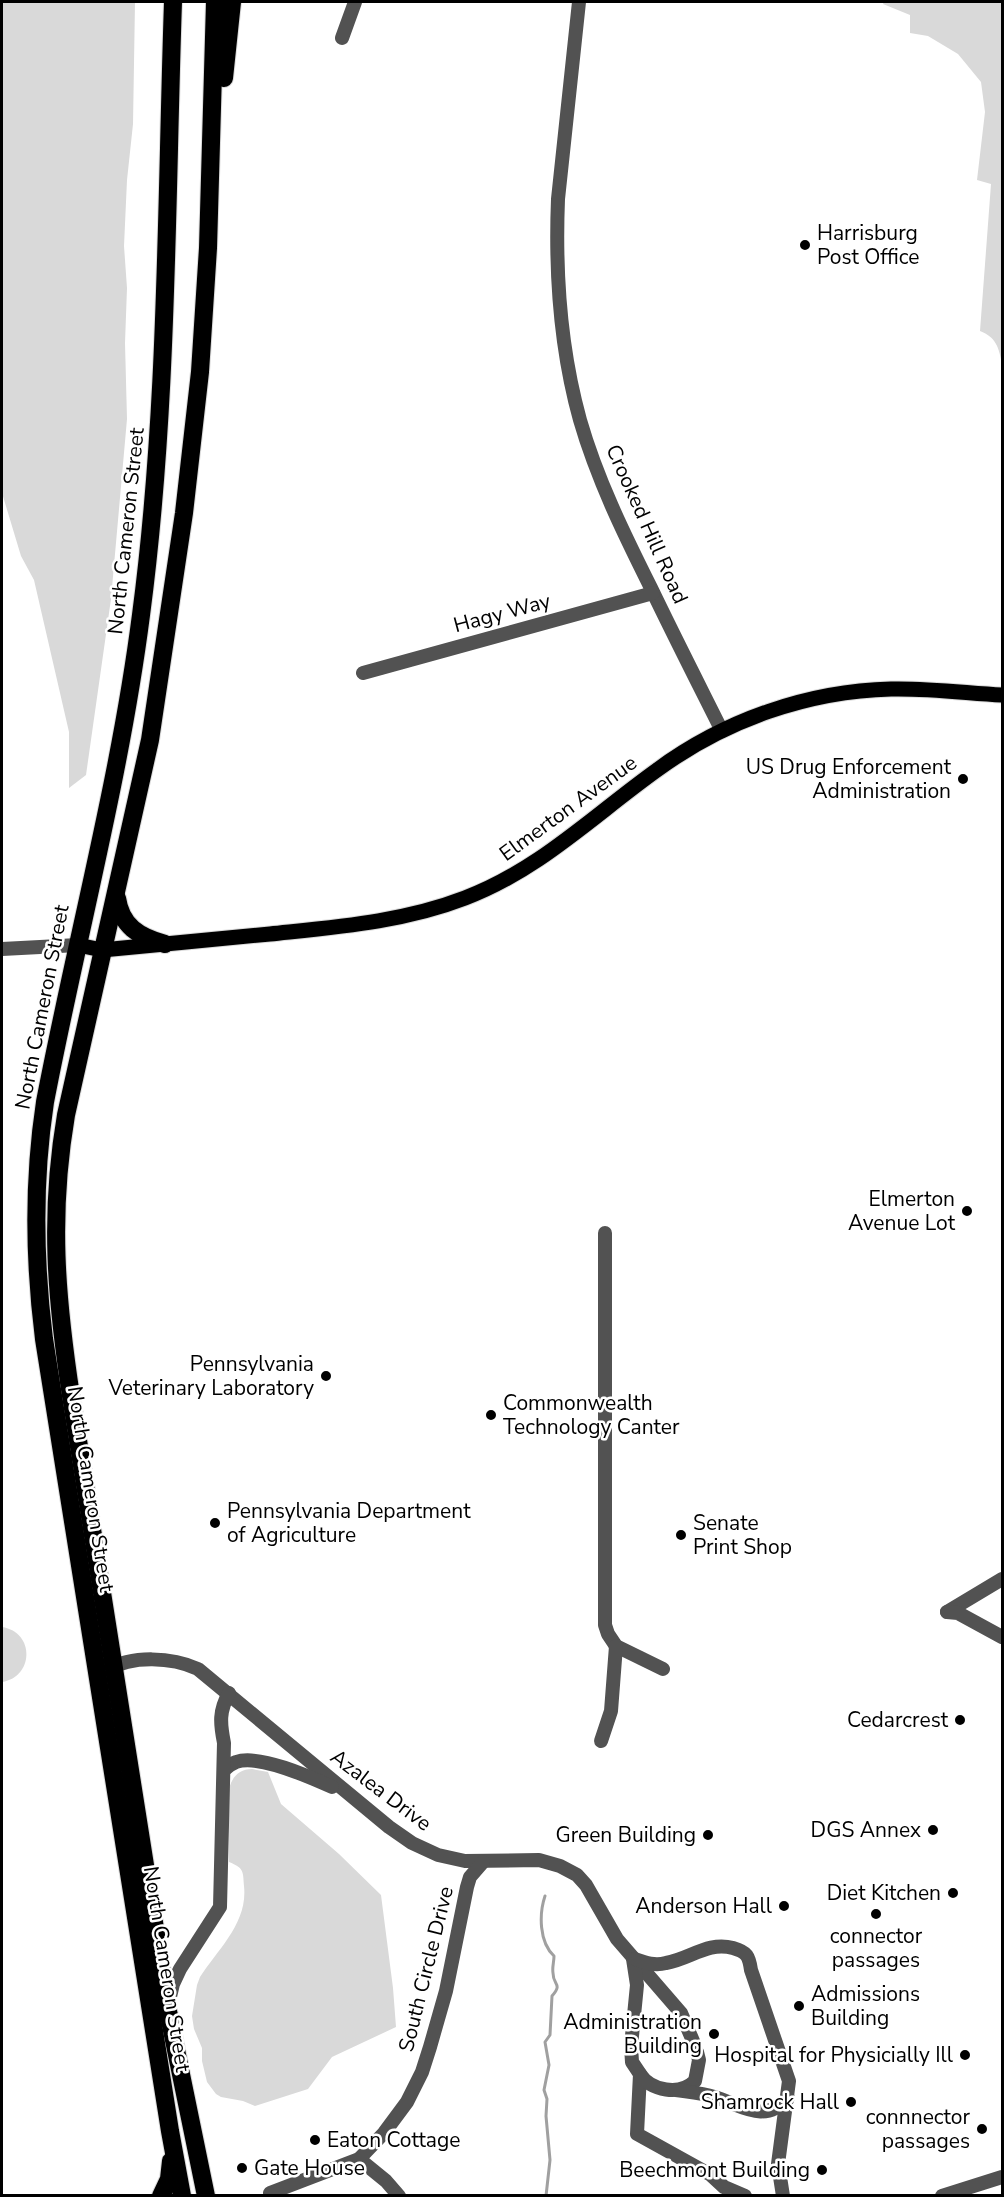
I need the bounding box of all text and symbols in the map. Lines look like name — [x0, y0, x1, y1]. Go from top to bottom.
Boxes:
place label: Harrisburg Post Office — [817, 219, 919, 271]
marker: Harrisburg Post Office — [798, 238, 812, 252]
street label: North Cameron Street — [101, 426, 151, 636]
street label: Crooked Hill Road — [599, 440, 695, 608]
street label: Hagy Way — [450, 587, 554, 639]
street label: Elmerton Avenue — [494, 749, 642, 867]
place label: US Drug Enforcement Administration — [746, 753, 952, 805]
marker: US Drug Enforcement Administration — [956, 772, 970, 786]
street label: North Cameron Street — [8, 902, 76, 1112]
place label: Elmerton Avenue Lot — [848, 1185, 956, 1237]
marker: Elmerton Avenue Lot — [960, 1204, 974, 1218]
place label: Pennsylvania Veterinary Laboratory — [108, 1350, 314, 1402]
marker: Pennsylvania Veterinary Laboratory — [319, 1369, 333, 1383]
street label: North Cameron Street — [61, 1384, 121, 1594]
place label: Commonwealth Technology Canter — [503, 1389, 680, 1441]
marker: Commonwealth Technology Canter — [484, 1408, 498, 1422]
place label: Pennsylvania Department of Agriculture — [227, 1497, 471, 1549]
place label: Senate Print Shop — [693, 1509, 792, 1561]
marker: Pennsylvania Department of Agriculture — [208, 1516, 222, 1530]
marker: Senate Print Shop — [674, 1528, 688, 1542]
place label: Cedarcrest — [847, 1706, 949, 1734]
marker: Cedarcrest — [953, 1713, 967, 1727]
street label: Azalea Drive — [325, 1743, 437, 1837]
place label: DGS Annex — [811, 1816, 921, 1844]
place label: Green Building — [555, 1821, 696, 1849]
marker: DGS Annex — [926, 1823, 940, 1837]
marker: Green Building — [701, 1828, 715, 1842]
street label: North Cameron Street — [137, 1864, 197, 2074]
place label: Diet Kitchen — [827, 1879, 941, 1907]
street label: South Circle Drive — [392, 1883, 460, 2055]
marker: Diet Kitchen — [946, 1886, 960, 1900]
place label: Anderson Hall — [635, 1892, 773, 1920]
marker: Anderson Hall — [777, 1899, 791, 1913]
marker: connector passages — [869, 1907, 883, 1921]
place label: connector passages — [830, 1922, 923, 1974]
place label: Admissions Building — [811, 1980, 920, 2032]
marker: Admissions Building — [792, 1999, 806, 2013]
place label: Administration Building — [563, 2008, 702, 2060]
marker: Administration Building — [707, 2027, 721, 2041]
place label: Hospital for Physicially Ill — [714, 2041, 954, 2069]
marker: Hospital for Physicially Ill — [958, 2048, 972, 2062]
place label: Shamrock Hall — [701, 2088, 840, 2116]
marker: Shamrock Hall — [844, 2095, 858, 2109]
place label: connnector passages — [866, 2103, 970, 2155]
marker: connnector passages — [975, 2122, 989, 2136]
place label: Eaton Cottage — [327, 2126, 460, 2154]
marker: Eaton Cottage — [308, 2133, 322, 2147]
place label: Gate House — [254, 2154, 365, 2182]
place label: Beechmont Building — [619, 2156, 810, 2184]
marker: Gate House — [235, 2161, 249, 2175]
marker: Beechmont Building — [815, 2163, 829, 2177]

